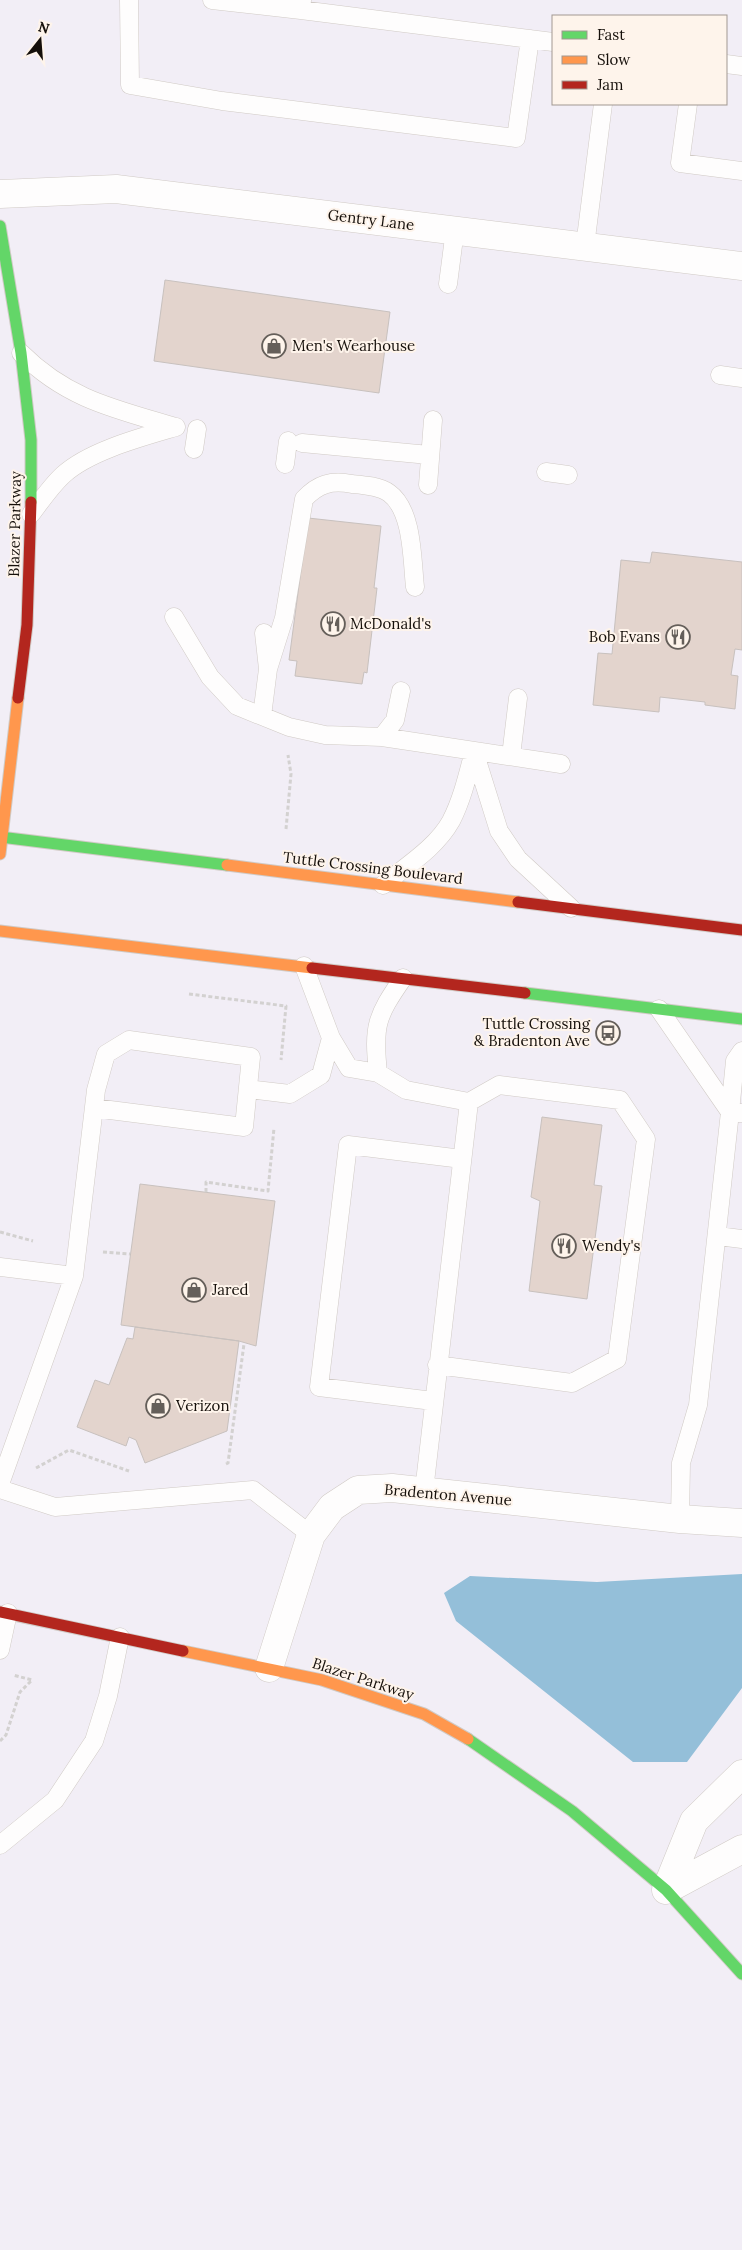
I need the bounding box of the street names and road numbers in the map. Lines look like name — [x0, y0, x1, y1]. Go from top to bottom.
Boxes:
street label: Gentry Lane — [327, 205, 415, 234]
street label: Blazer Parkway — [4, 471, 25, 577]
street label: Tuttle Crossing Boulevard — [282, 847, 464, 888]
street label: Bradenton Avenue — [383, 1479, 513, 1510]
street label: Blazer Parkway — [310, 1653, 416, 1704]

